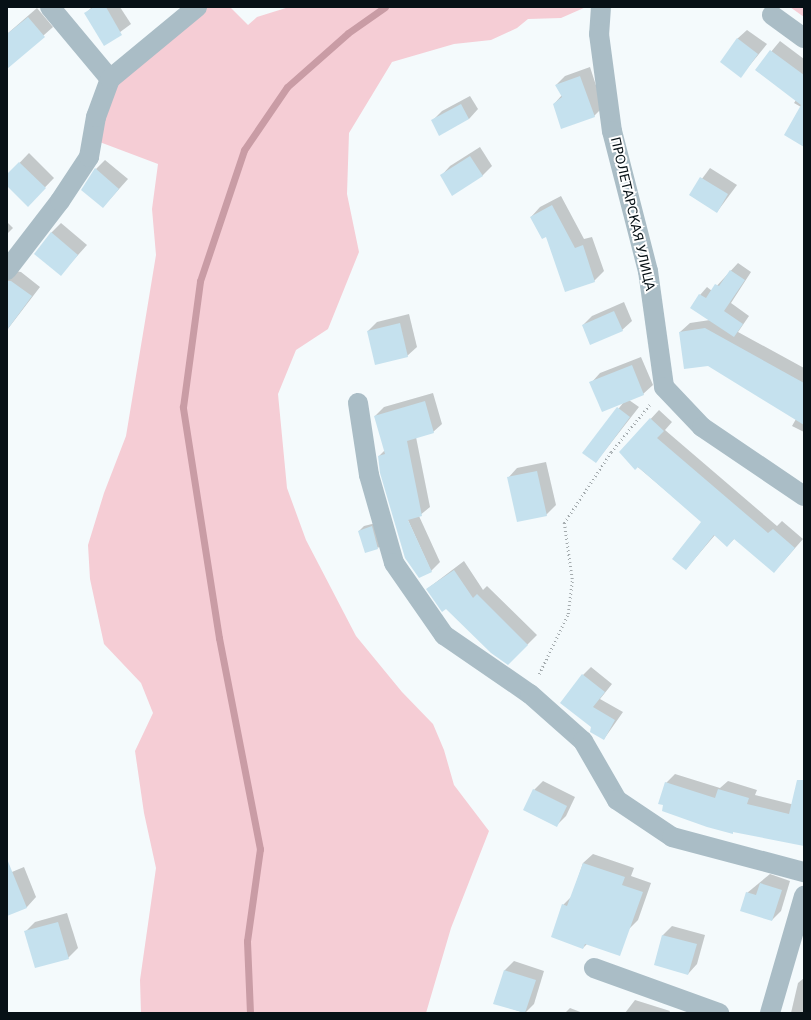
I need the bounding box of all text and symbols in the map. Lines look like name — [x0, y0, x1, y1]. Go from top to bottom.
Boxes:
street label: ПРОЛЕТАРСКАЯ УЛИЦА — [607, 136, 657, 292]

